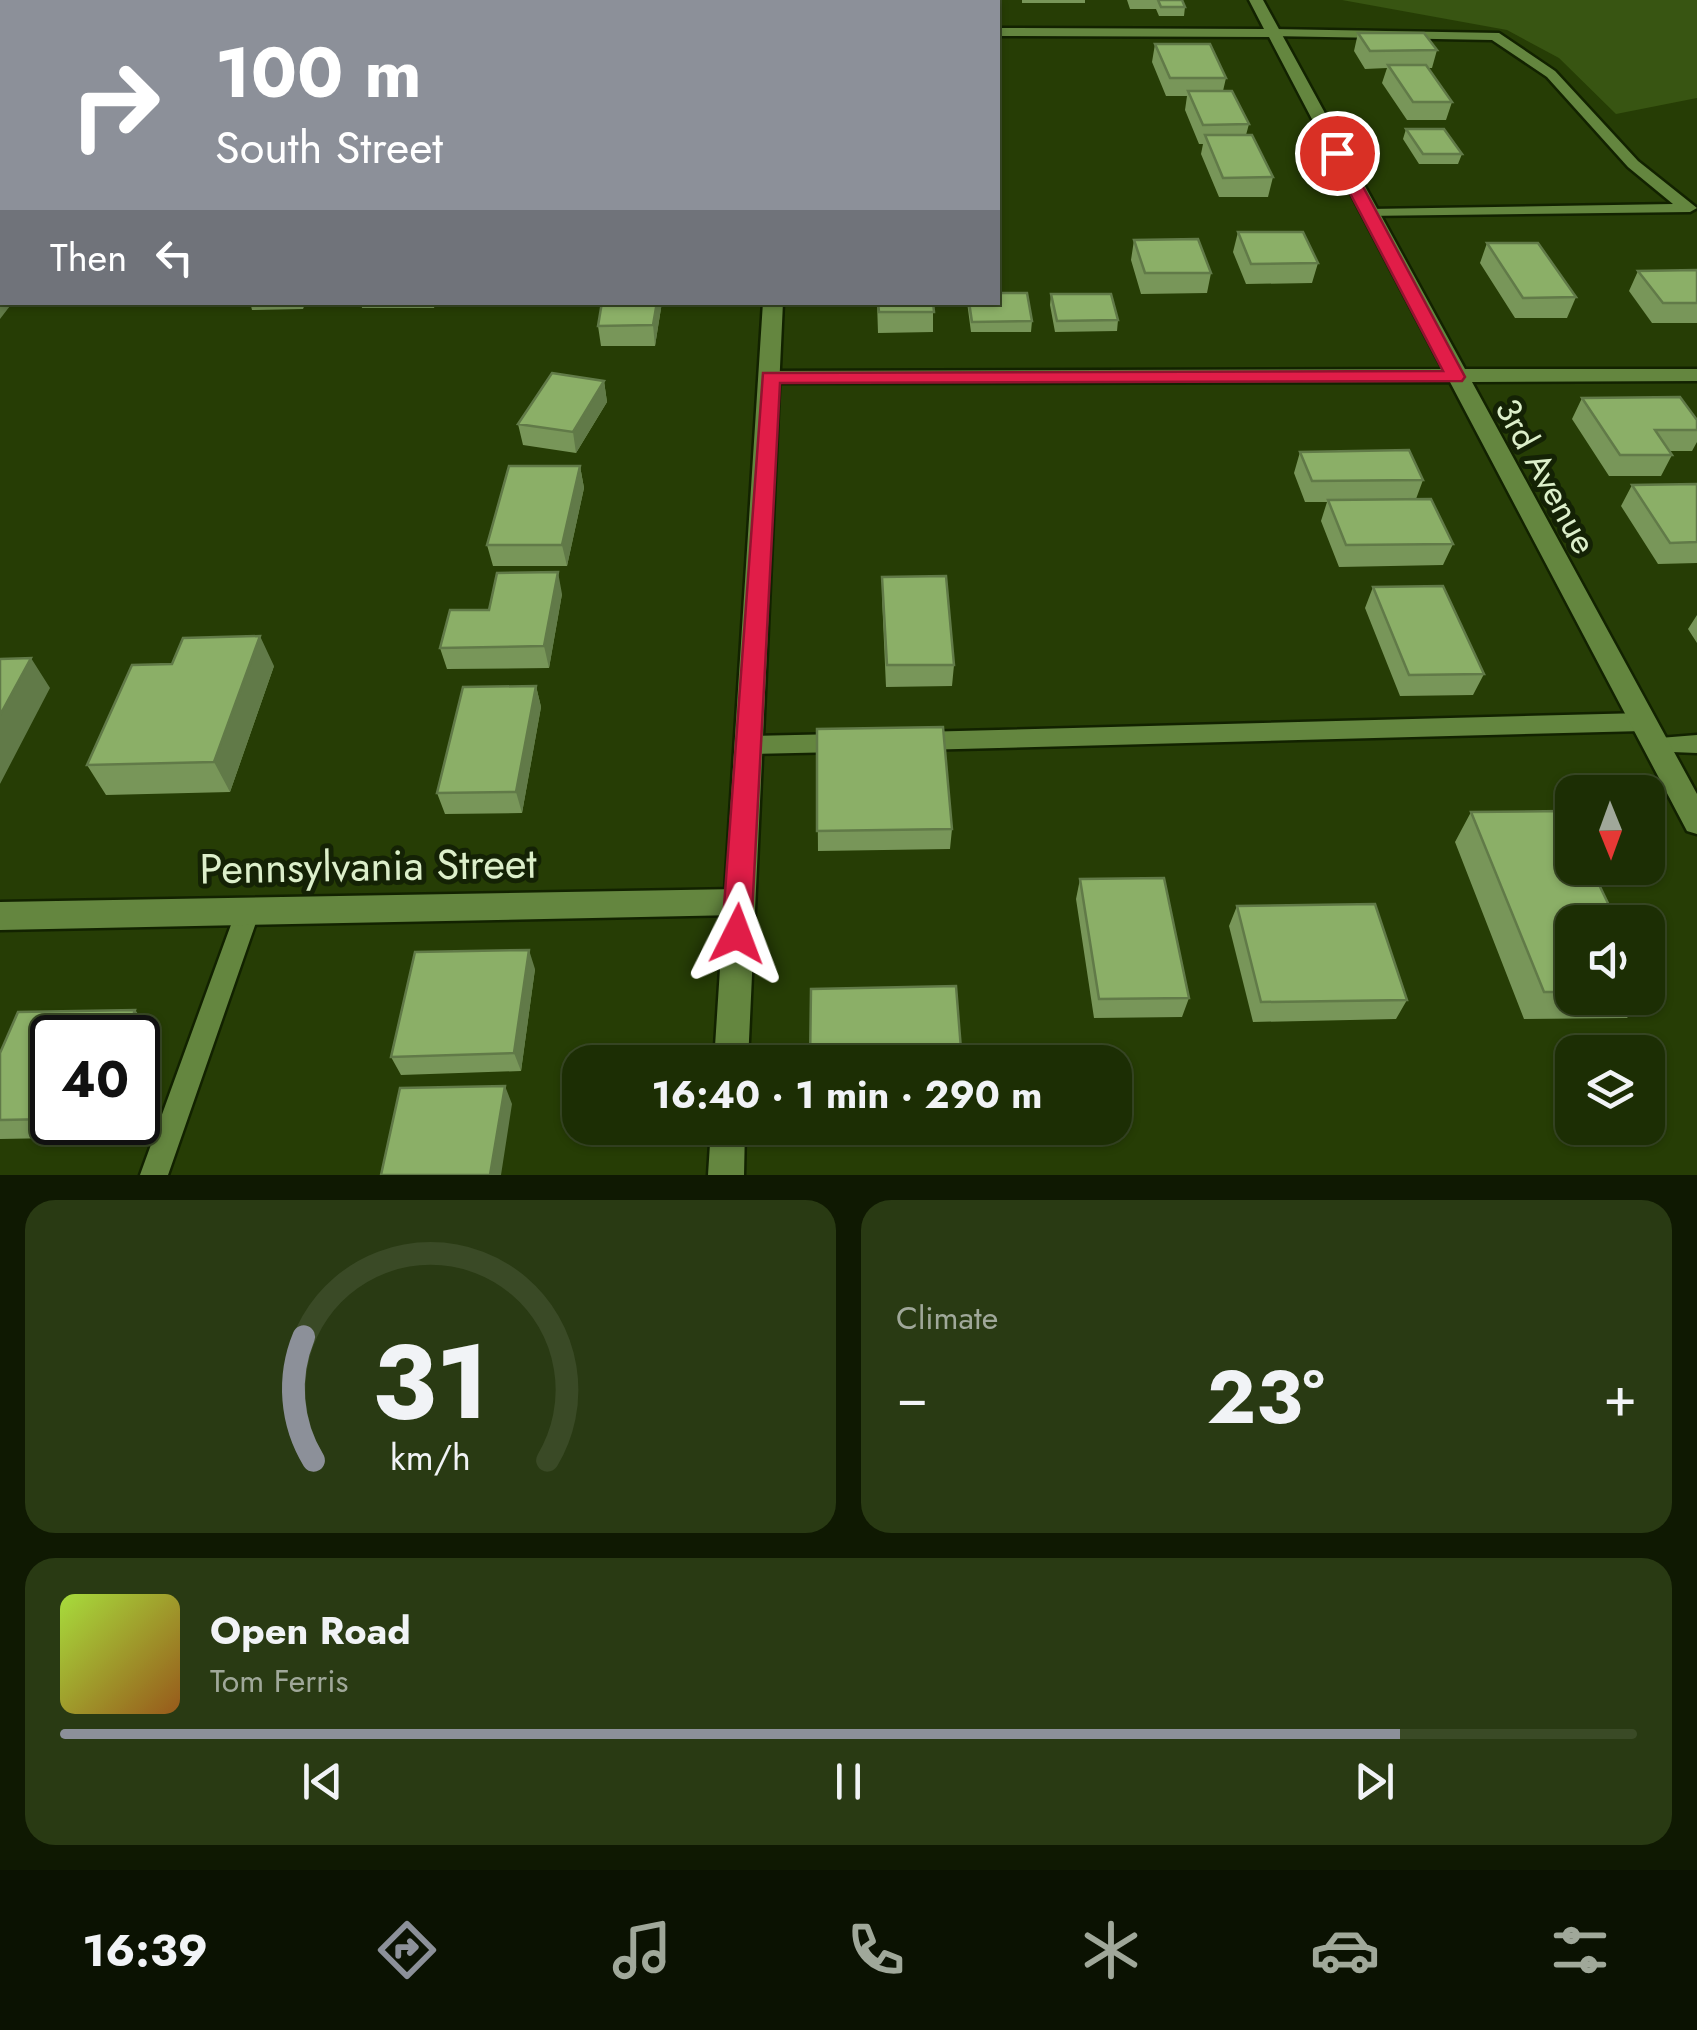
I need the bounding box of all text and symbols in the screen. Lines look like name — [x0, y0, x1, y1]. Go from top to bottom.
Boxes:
text: 100 m — [215, 22, 422, 123]
icon: right — [50, 40, 180, 170]
pin — [1295, 111, 1380, 196]
text: South Street — [215, 115, 443, 180]
icon: arrive — [1310, 126, 1365, 181]
text: Then — [50, 230, 127, 285]
icon: left — [147, 230, 202, 285]
street label: 3rd Avenue — [1483, 389, 1609, 563]
north arrow — [1555, 775, 1665, 885]
map controls — [1555, 775, 1665, 1145]
street label: Pennsylvania Street — [199, 833, 537, 899]
position arrow — [685, 882, 789, 986]
button: sound — [1555, 905, 1665, 1015]
speed limit sign: 40 — [30, 1015, 160, 1145]
button: layers — [1555, 1035, 1665, 1145]
text: 16:40 · 1 min · 290 m — [651, 1067, 1043, 1122]
text: Climate — [896, 1295, 998, 1341]
text: 31 — [372, 1307, 489, 1457]
text: 23° — [1207, 1343, 1325, 1451]
text: − — [896, 1357, 928, 1437]
text: + — [1603, 1357, 1637, 1437]
text: km/h — [390, 1432, 471, 1483]
text: Open Road — [210, 1603, 411, 1658]
text: Tom Ferris — [210, 1658, 348, 1704]
icon: previous — [295, 1754, 350, 1809]
icon: pause — [821, 1754, 876, 1809]
icon: next — [1347, 1754, 1402, 1809]
icon: directions — [372, 1915, 442, 1985]
icon: music — [607, 1915, 677, 1985]
icon: phone — [841, 1915, 911, 1985]
icon: climate — [1076, 1915, 1146, 1985]
icon: car — [1310, 1915, 1380, 1985]
icon: filters — [1545, 1915, 1615, 1985]
text: 16:39 — [82, 1918, 208, 1983]

